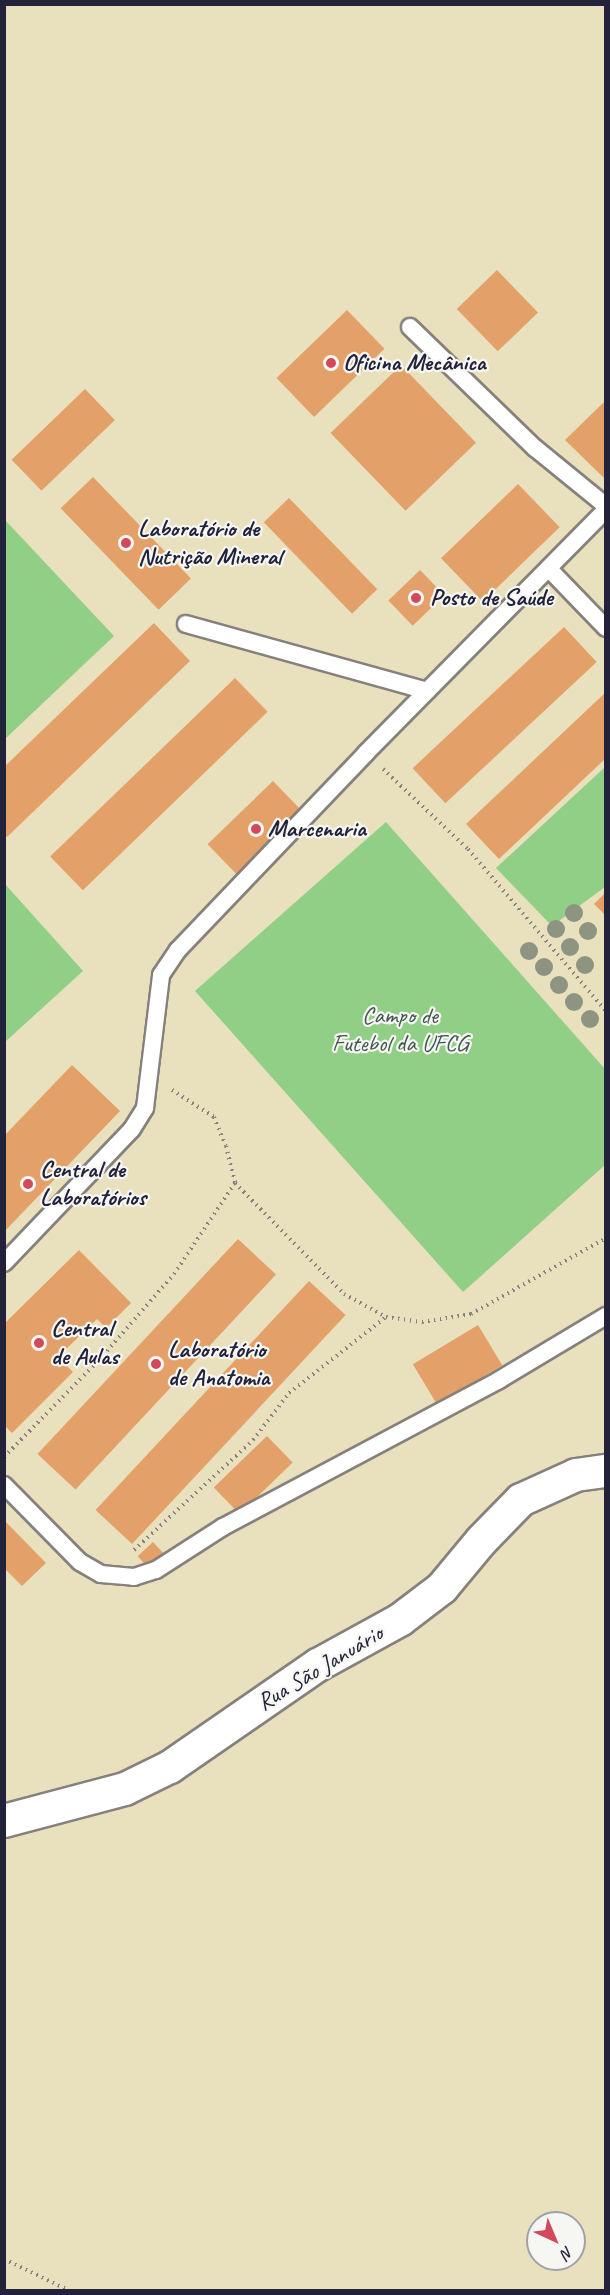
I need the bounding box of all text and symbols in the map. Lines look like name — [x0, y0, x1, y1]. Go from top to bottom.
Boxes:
place label: Oficina Mecânica — [343, 349, 485, 377]
marker: Oficina Mecânica — [324, 356, 338, 370]
place label: Laboratório de Nutrição Mineral — [138, 515, 281, 571]
marker: Laboratório de Nutrição Mineral — [119, 536, 133, 550]
place label: Posto de Saúde — [430, 584, 552, 612]
marker: Posto de Saúde — [407, 589, 425, 607]
place label: Marcenaria — [268, 815, 366, 843]
marker: Marcenaria — [249, 822, 263, 836]
park label: Campo de Futebol da UFCG — [332, 1002, 468, 1058]
place label: Central de Laboratórios — [40, 1156, 146, 1212]
marker: Central de Laboratórios — [21, 1177, 35, 1191]
place label: Central de Aulas — [51, 1315, 118, 1371]
marker: Central de Aulas — [32, 1336, 46, 1350]
place label: Laboratório de Anatomia — [168, 1336, 271, 1392]
marker: Laboratório de Anatomia — [149, 1357, 163, 1371]
street label: Rua São Januário — [252, 1619, 388, 1717]
north arrow — [526, 2211, 586, 2271]
text: N — [557, 2242, 578, 2263]

